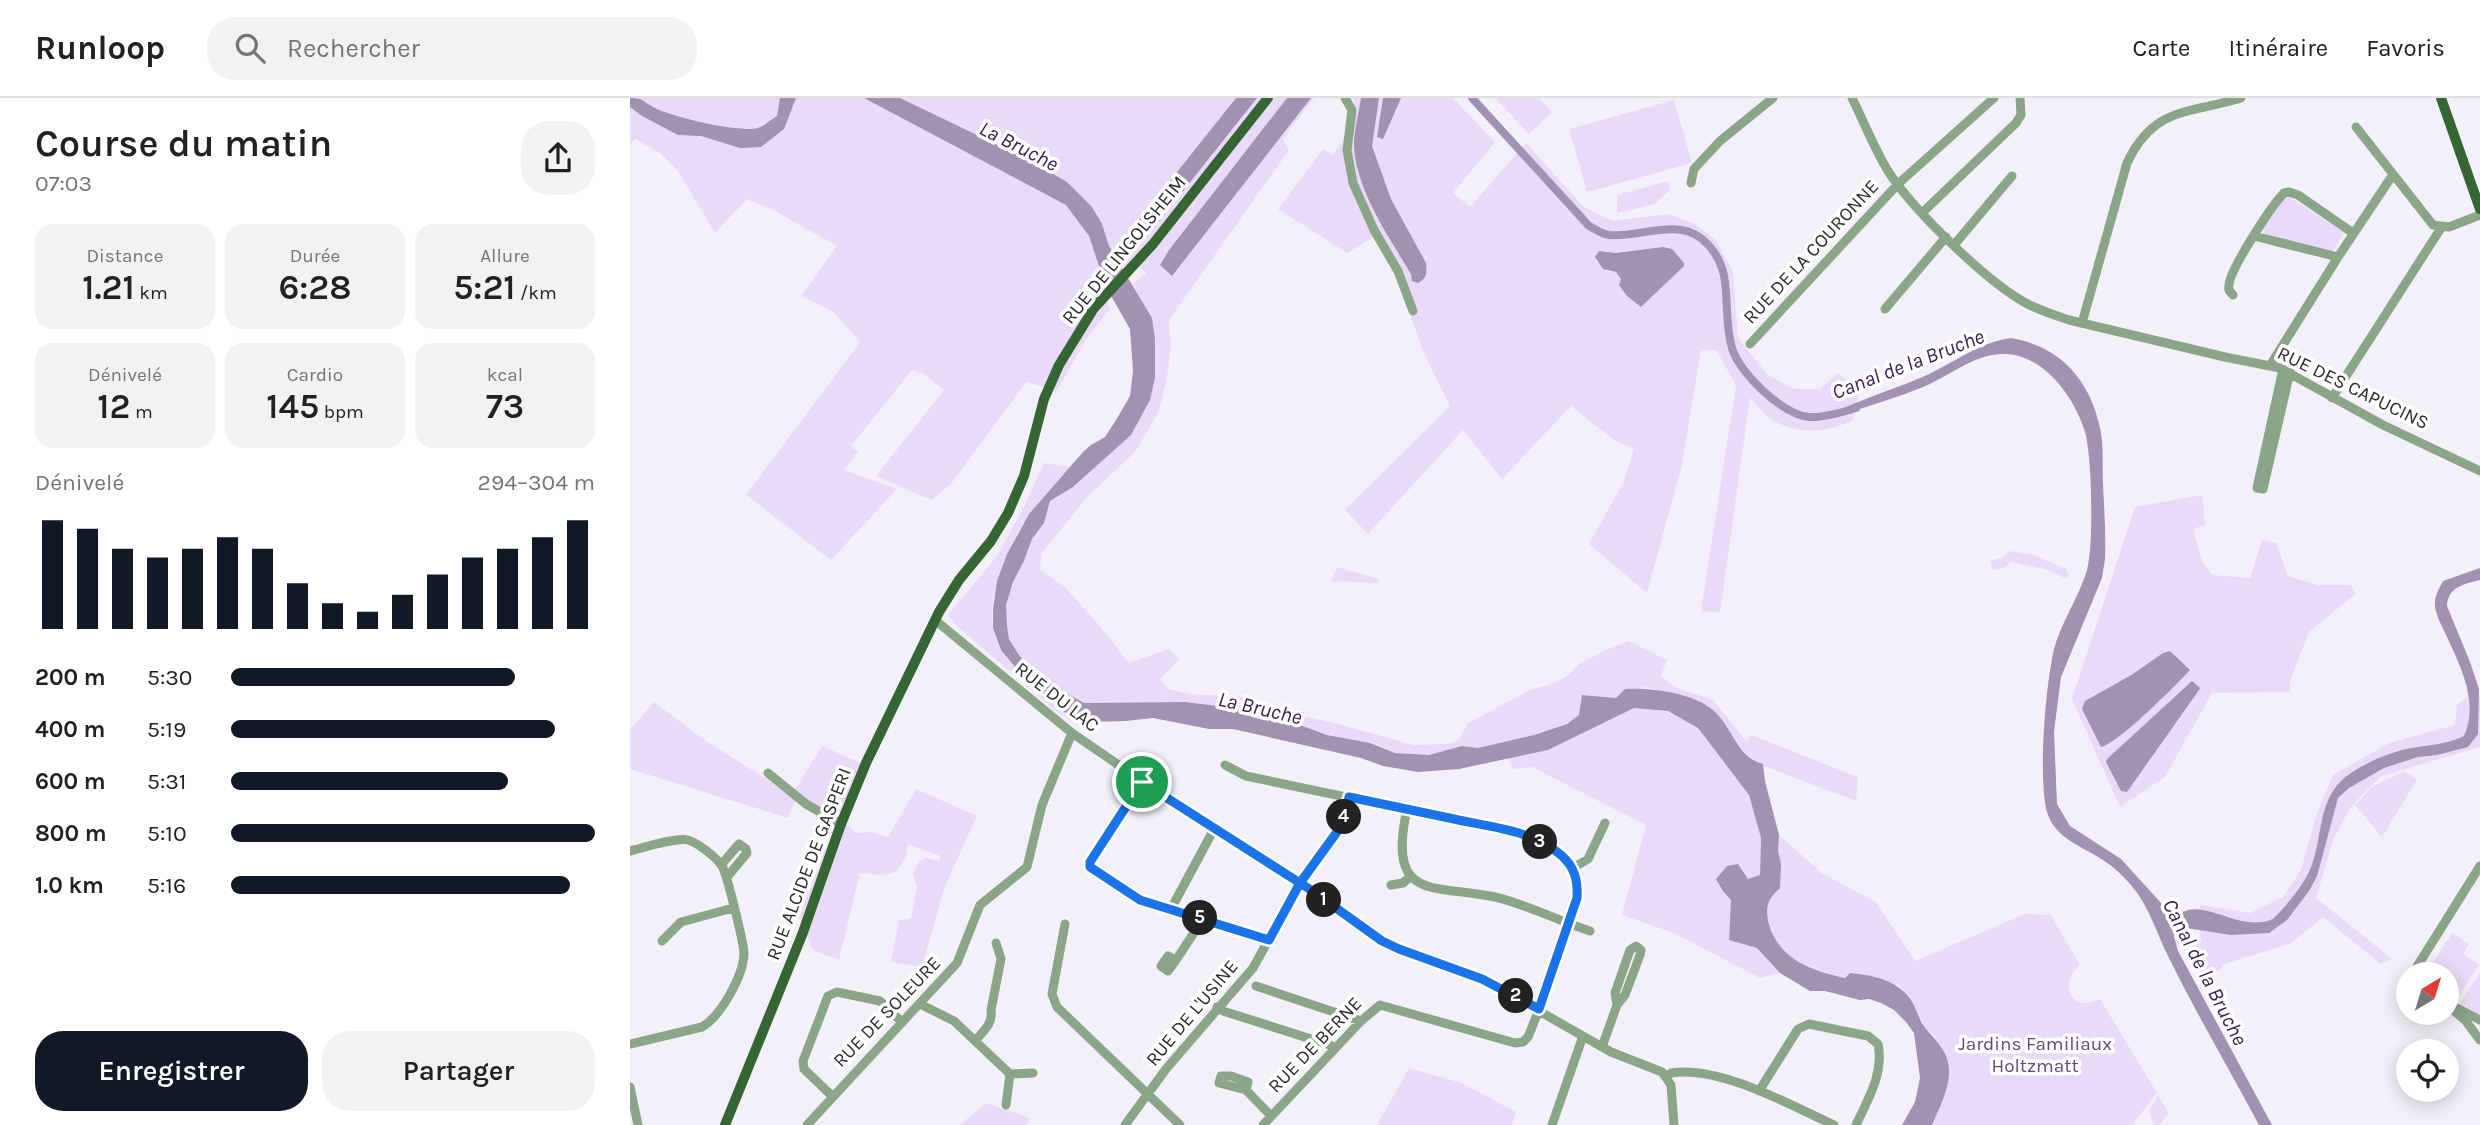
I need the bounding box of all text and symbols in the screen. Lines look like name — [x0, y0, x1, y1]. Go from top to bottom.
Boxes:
search box — [207, 17, 697, 80]
text: Runloop — [35, 29, 165, 67]
icon: search — [231, 29, 269, 67]
text: Rechercher — [287, 33, 420, 64]
text: Carte — [2132, 34, 2190, 62]
text: Itinéraire — [2228, 34, 2328, 62]
text: Favoris — [2366, 34, 2445, 62]
water label: La Bruche — [976, 116, 1063, 176]
text: Course du matin — [35, 121, 332, 166]
button: share — [521, 121, 595, 195]
text: 07:03 — [35, 170, 92, 197]
street label: RUE DE LINGOLSHEIM — [1058, 172, 1190, 328]
street label: RUE DE LA COURONNE — [1739, 176, 1883, 328]
text: Distance — [87, 245, 163, 267]
text: Durée — [290, 245, 340, 267]
text: Allure — [480, 245, 530, 267]
text: 1.21 — [82, 267, 135, 308]
text: 6:28 — [278, 267, 352, 308]
text: 5:21 — [453, 267, 516, 308]
text: km — [135, 282, 168, 304]
text: /km — [516, 282, 557, 304]
water label: Canal de la Bruche — [1829, 324, 1988, 404]
street label: RUE DES CAPUCINS — [2274, 342, 2432, 434]
text: Dénivelé — [88, 364, 162, 386]
text: Cardio — [287, 364, 343, 386]
text: kcal — [487, 364, 523, 386]
text: 12 — [97, 386, 130, 427]
text: 145 — [266, 386, 319, 427]
text: 73 — [486, 386, 524, 427]
text: m — [130, 401, 153, 423]
text: bpm — [319, 401, 364, 423]
text: Dénivelé — [35, 469, 124, 496]
text: 294–304 m — [478, 469, 595, 496]
street label: RUE DU LAC — [1011, 658, 1103, 736]
text: 200 m — [35, 664, 106, 691]
text: 5:30 — [147, 664, 193, 691]
water label: La Bruche — [1216, 687, 1304, 729]
text: 400 m — [35, 716, 105, 743]
text: 5:19 — [147, 716, 186, 743]
pin — [1112, 752, 1172, 812]
icon: arrive — [1123, 763, 1161, 801]
street label: RUE ALCIDE DE GASPERI — [762, 765, 856, 963]
text: 600 m — [35, 768, 106, 795]
text: 5:31 — [147, 768, 186, 795]
pin: 4 — [1326, 800, 1362, 834]
text: 4 — [1338, 805, 1349, 827]
text: 800 m — [35, 820, 107, 847]
text: 5:10 — [147, 820, 187, 847]
pin: 3 — [1522, 824, 1558, 860]
text: 3 — [1534, 830, 1545, 852]
text: 1.0 km — [35, 872, 104, 899]
text: 5:16 — [147, 872, 186, 899]
pin: 1 — [1306, 882, 1342, 918]
text: 1 — [1320, 888, 1327, 910]
water label: Canal de la Bruche — [2158, 895, 2252, 1049]
pin: 5 — [1182, 900, 1218, 936]
text: 5 — [1194, 906, 1205, 928]
street label: RUE DE SOLEURE — [829, 952, 945, 1072]
street label: RUE DE L'USINE — [1141, 956, 1243, 1070]
north arrow — [2396, 962, 2459, 1026]
map controls — [2396, 962, 2459, 1102]
pin: 2 — [1498, 978, 1533, 1014]
text: 2 — [1510, 984, 1521, 1006]
street label: RUE DE BERNE — [1264, 992, 1366, 1098]
button: Enregistrer — [35, 1031, 308, 1111]
button: Partager — [322, 1031, 595, 1111]
park label: Jardins Familiaux Holtzmatt — [1958, 1033, 2112, 1077]
button: locate — [2396, 1039, 2459, 1102]

